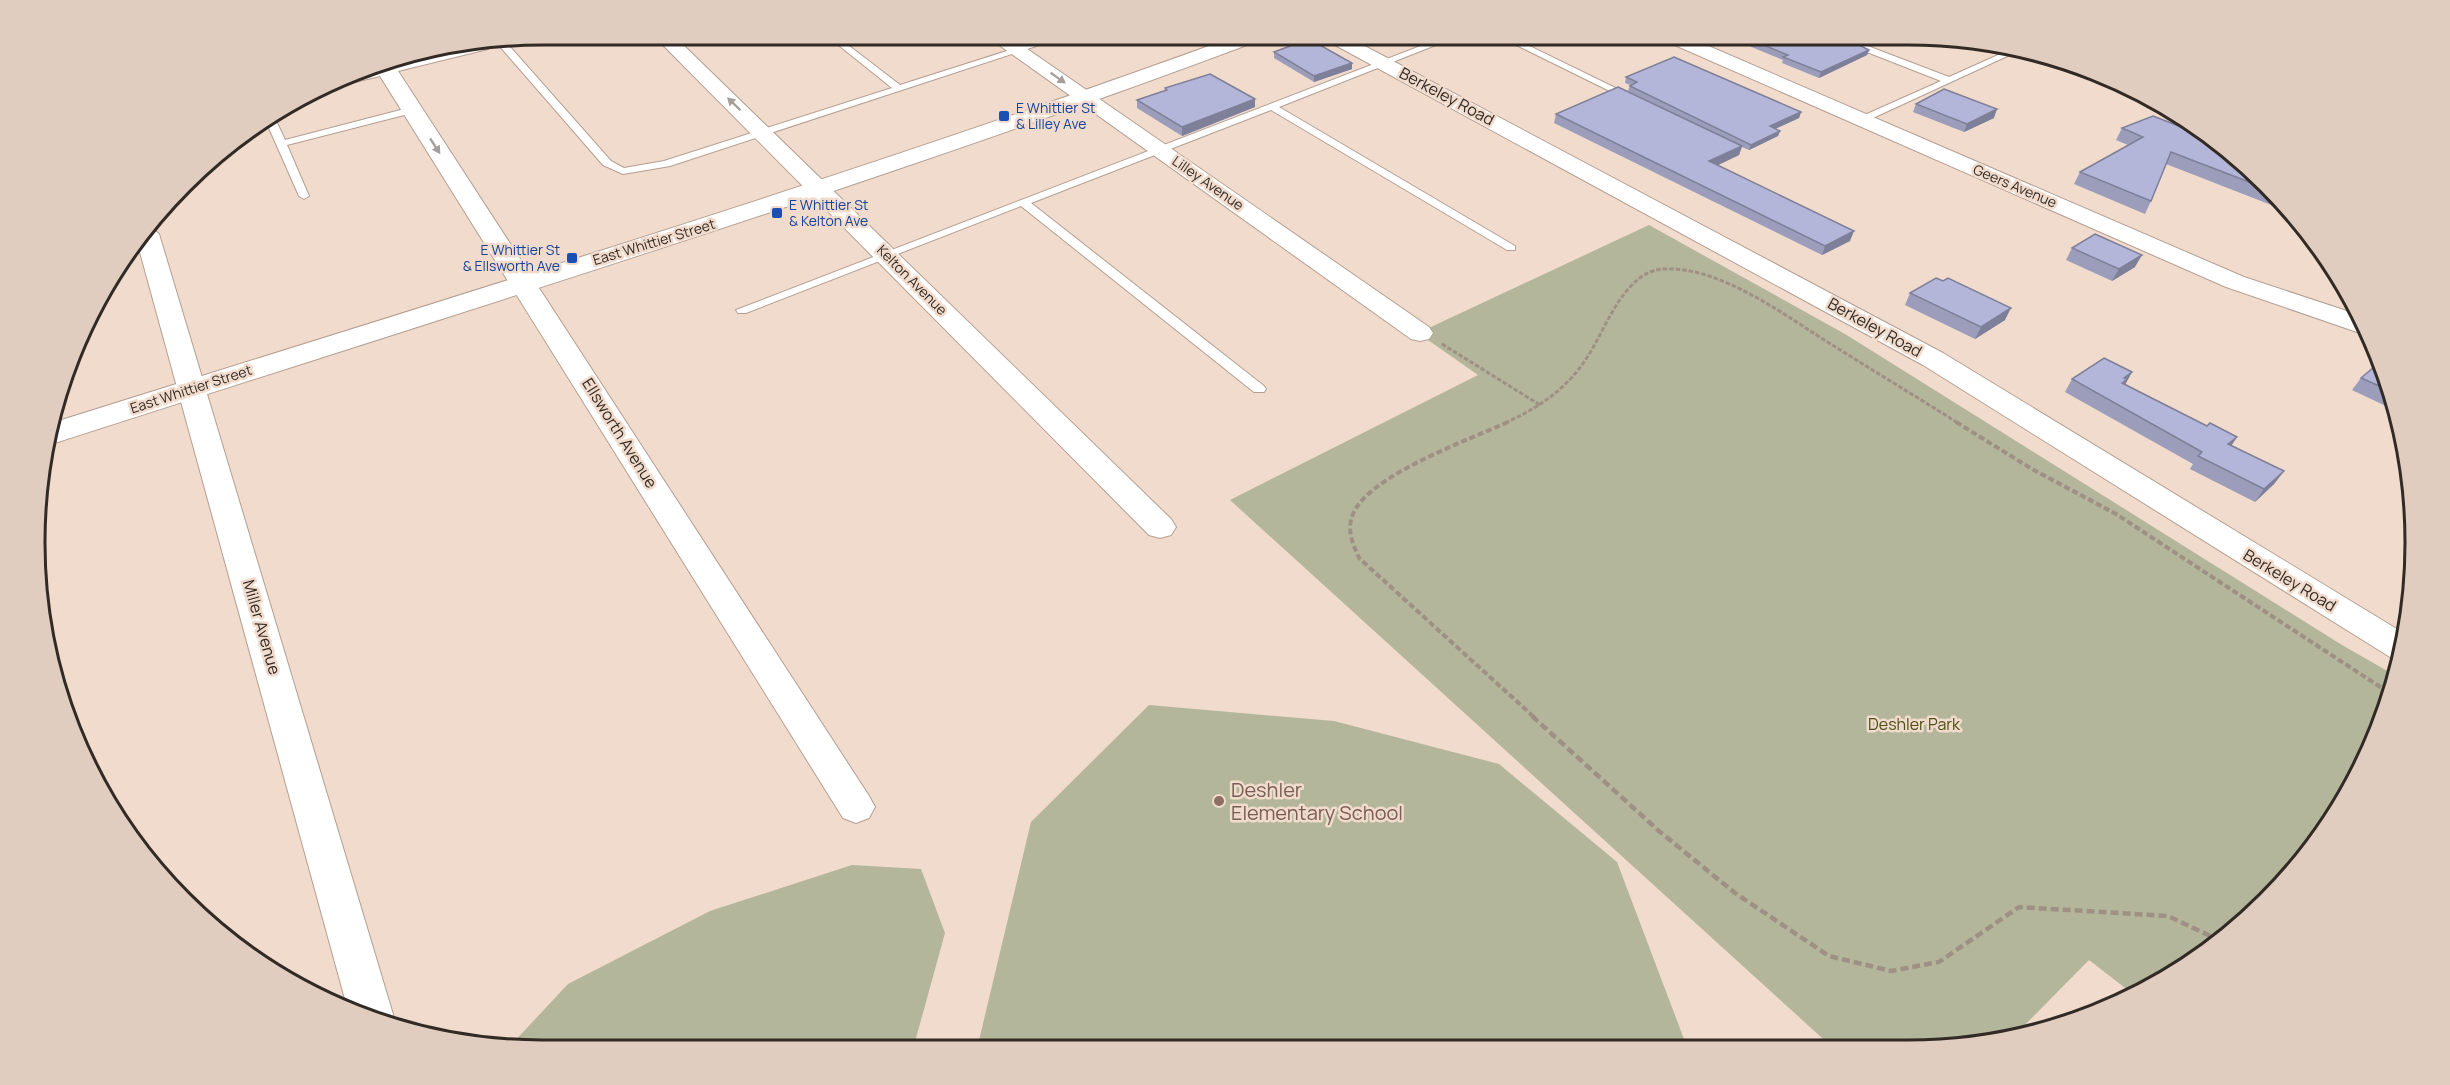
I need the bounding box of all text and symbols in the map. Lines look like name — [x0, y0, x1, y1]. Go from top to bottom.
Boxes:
street label: Berkeley Road — [1396, 62, 1498, 130]
one-way arrow — [1049, 72, 1065, 84]
one-way arrow — [727, 98, 741, 112]
place label: E Whittier St & Lilley Ave — [1016, 98, 1096, 133]
marker: E Whittier St & Lilley Ave — [997, 109, 1011, 123]
one-way arrow — [429, 138, 440, 154]
street label: Lilley Avenue — [1169, 151, 1248, 214]
street label: Geers Avenue — [1970, 159, 2060, 212]
place label: E Whittier St & Kelton Ave — [789, 195, 869, 230]
marker: E Whittier St & Kelton Ave — [770, 206, 784, 220]
street label: East Whittier Street — [590, 214, 718, 269]
place label: E Whittier St & Ellsworth Ave — [463, 240, 560, 275]
street label: Kelton Avenue — [873, 240, 952, 319]
marker: E Whittier St & Ellsworth Ave — [565, 251, 579, 265]
street label: Berkeley Road — [1824, 292, 1926, 362]
street label: East Whittier Street — [128, 360, 255, 417]
street label: Ellsworth Avenue — [577, 374, 663, 492]
street label: Berkeley Road — [2240, 544, 2340, 616]
street label: Miller Avenue — [238, 577, 286, 677]
park label: Deshler Park — [1868, 713, 1961, 735]
place label: Deshler Elementary School — [1231, 776, 1403, 826]
marker: Deshler Elementary School — [1212, 794, 1226, 808]

